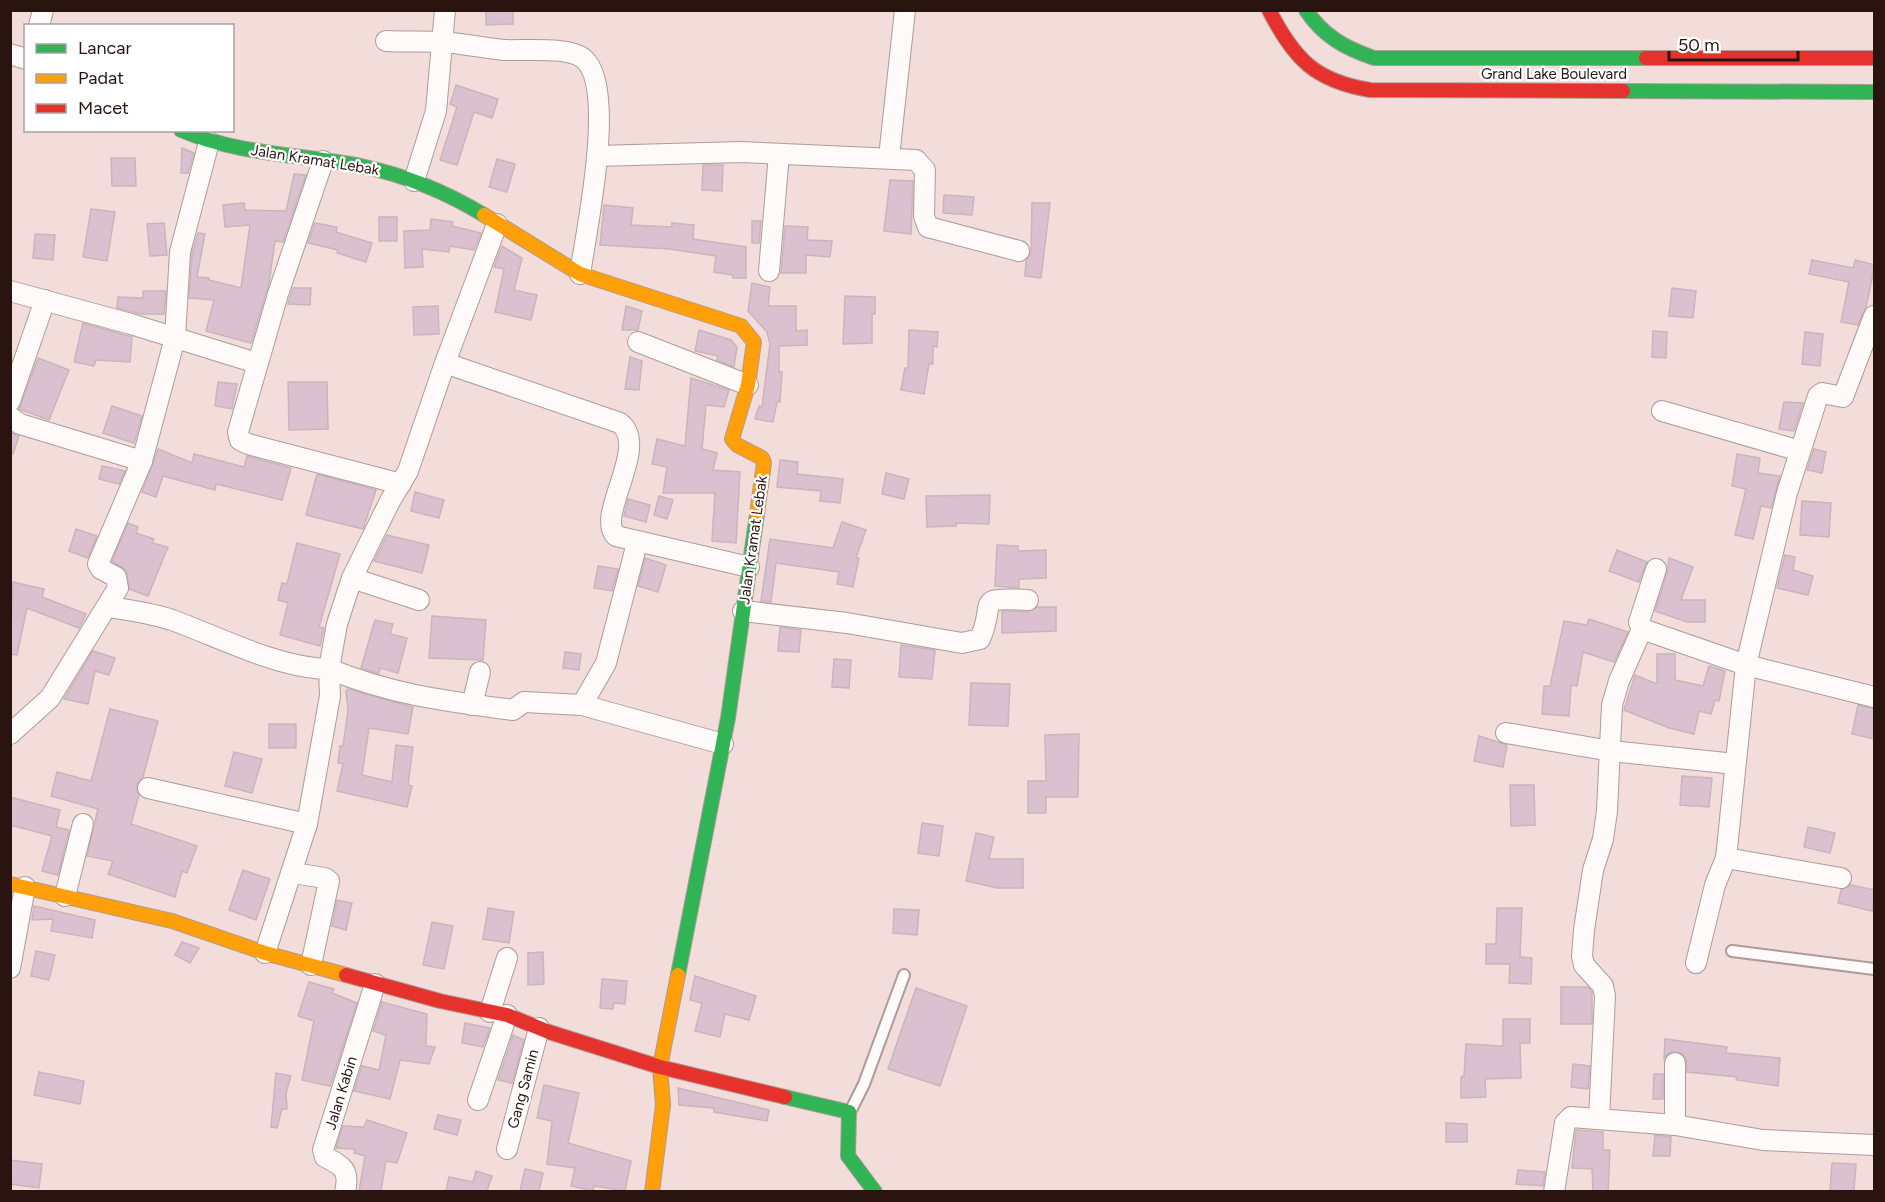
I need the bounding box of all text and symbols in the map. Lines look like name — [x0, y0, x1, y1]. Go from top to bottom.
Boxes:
legend — [24, 24, 234, 132]
scale bar — [1669, 24, 1798, 62]
text: 50 m — [1678, 34, 1720, 56]
text: Lancar — [78, 37, 132, 59]
street label: Grand Lake Boulevard — [1481, 65, 1627, 83]
text: Padat — [78, 67, 124, 89]
text: Macet — [78, 97, 129, 119]
street label: Jalan Kramat Lebak — [250, 141, 381, 179]
street label: Jalan Kramat Lebak — [735, 474, 771, 605]
street label: Gang Samin — [504, 1047, 542, 1131]
street label: Jalan Kabin — [321, 1054, 361, 1132]

